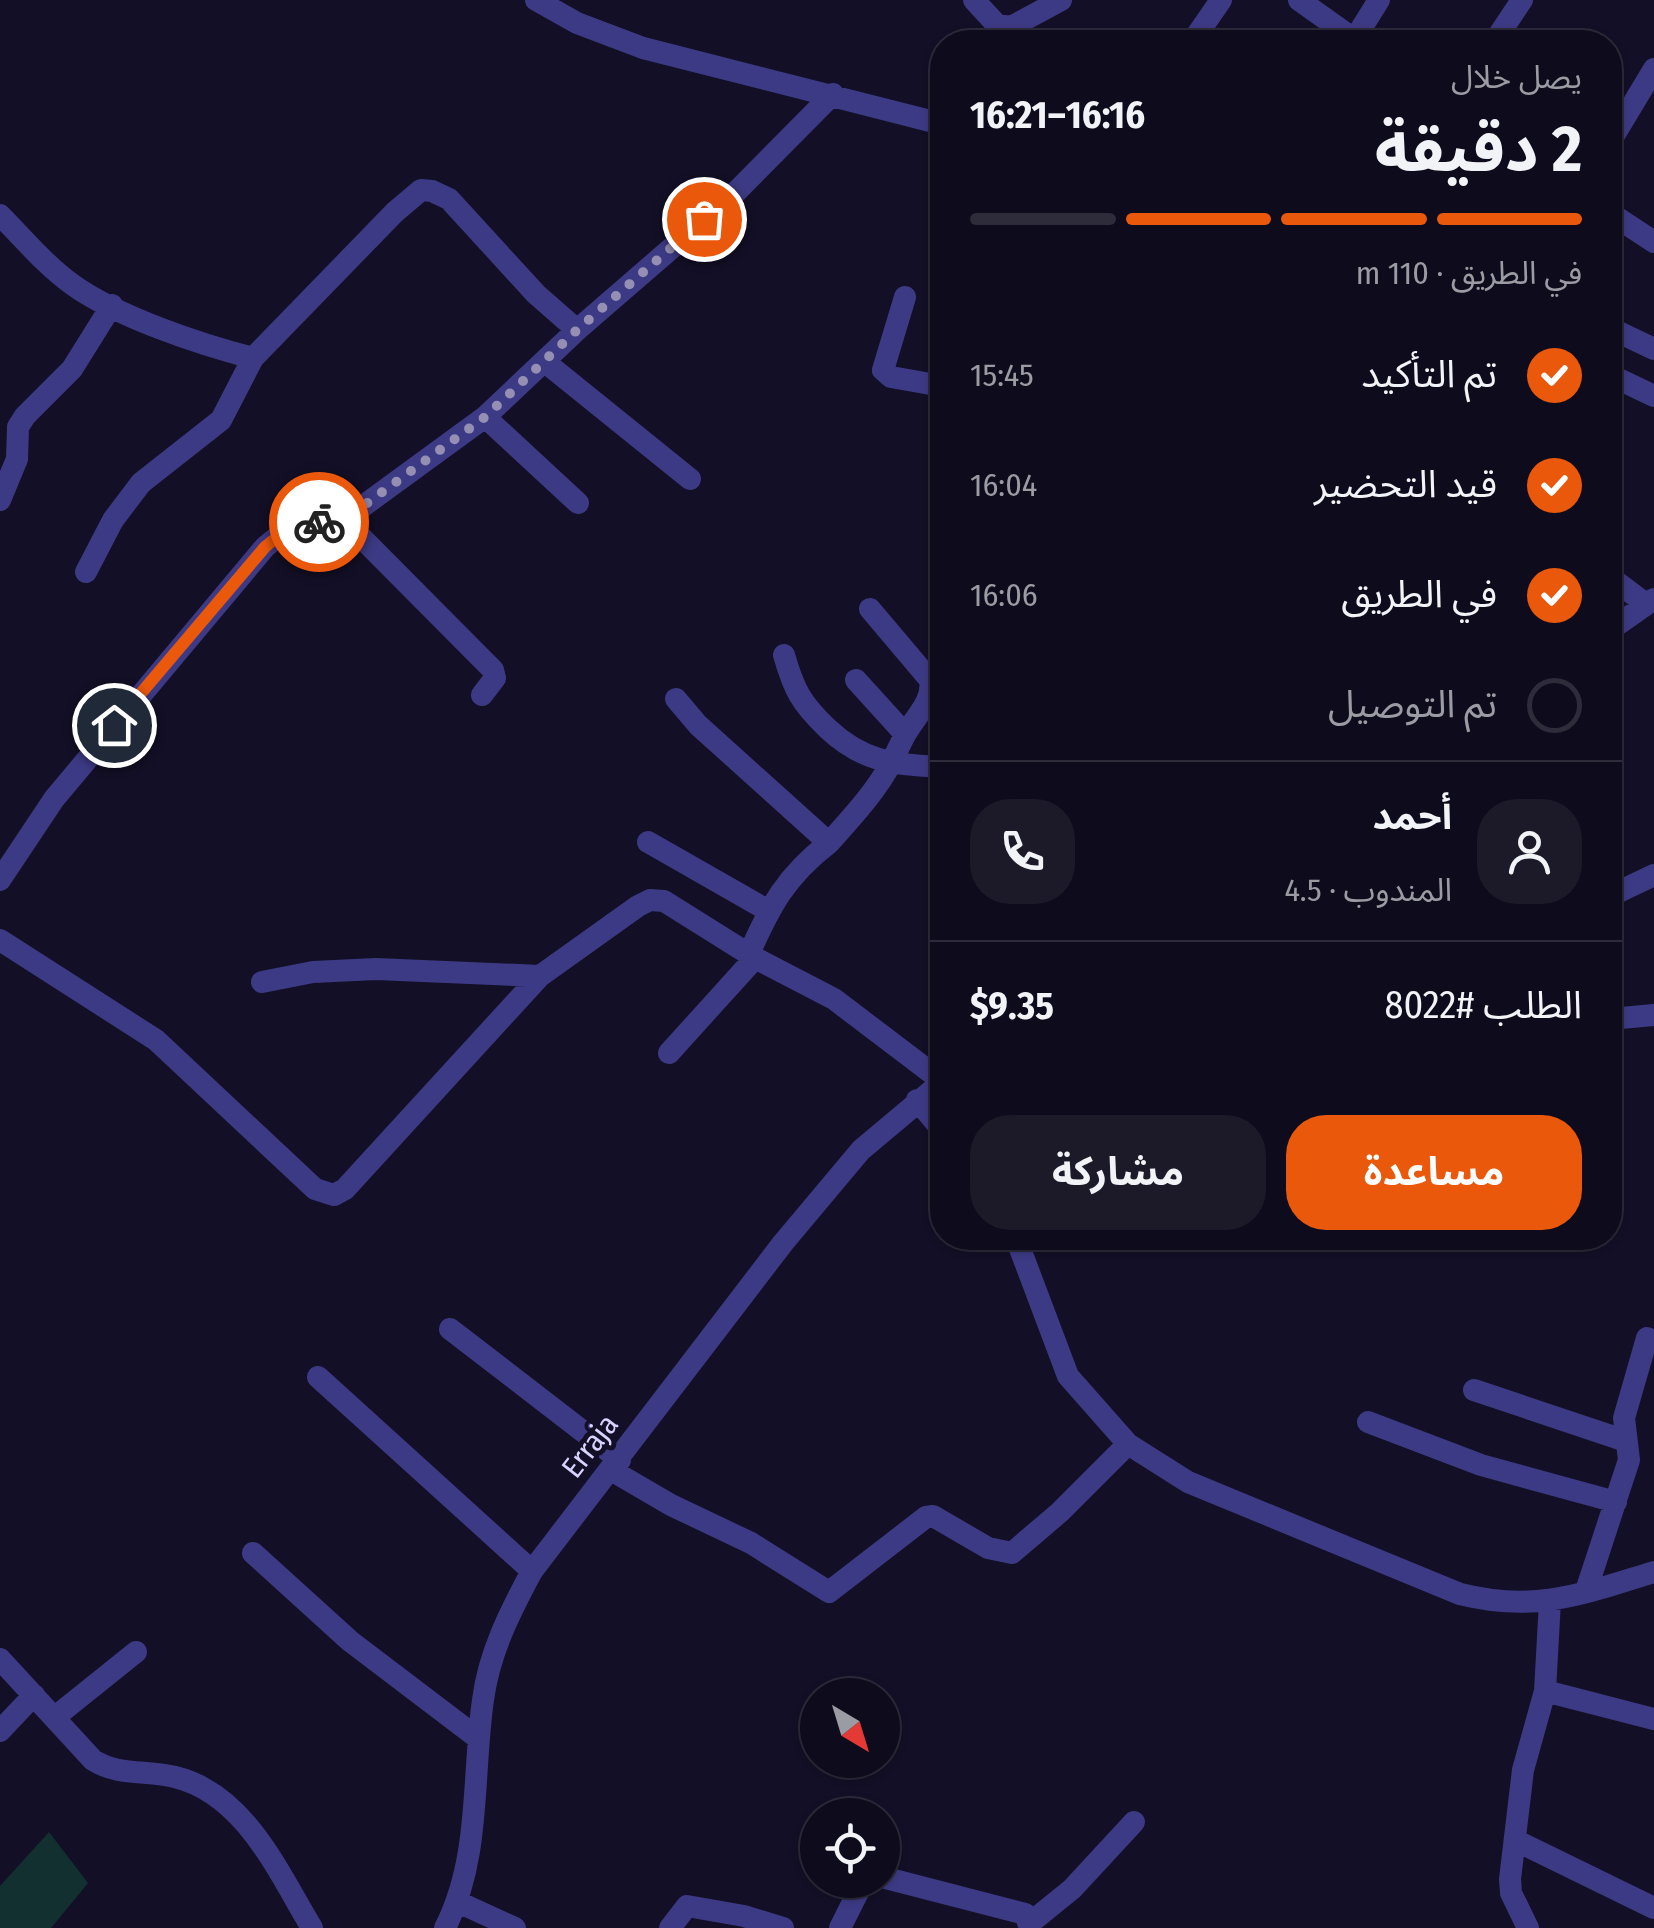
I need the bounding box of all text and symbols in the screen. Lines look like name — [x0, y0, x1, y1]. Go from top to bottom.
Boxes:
text: يصل خلال — [1451, 58, 1582, 96]
text: 16:16–16:21 — [970, 92, 1145, 138]
text: 2 دقيقة — [1375, 110, 1582, 188]
pin — [662, 177, 747, 262]
icon: bag — [677, 192, 732, 247]
text: في الطريق · 110 m — [1356, 254, 1582, 292]
icon: check — [1527, 348, 1582, 403]
text: تم التأكيد — [1361, 351, 1497, 397]
text: 15:45 — [970, 356, 1034, 394]
icon: check — [1527, 458, 1582, 513]
text: قيد التحضير — [1314, 461, 1497, 507]
text: 16:04 — [970, 466, 1037, 504]
courier — [269, 472, 369, 572]
icon: bike — [292, 495, 347, 550]
icon: check — [1527, 568, 1582, 623]
text: في الطريق — [1341, 571, 1497, 617]
text: 16:06 — [970, 576, 1038, 614]
text: تم التوصيل — [1328, 681, 1497, 727]
pin — [72, 683, 157, 768]
icon: home — [87, 698, 142, 753]
text: أحمد — [1372, 793, 1452, 839]
button: phone — [970, 799, 1075, 904]
button: person — [1477, 799, 1582, 904]
text: المندوب · 4.5 — [1284, 871, 1452, 909]
text: الطلب #8022 — [1384, 982, 1582, 1028]
text: $9.35 — [970, 983, 1054, 1029]
button: مشاركة — [970, 1115, 1266, 1230]
button: مساعدة — [1286, 1115, 1582, 1230]
street label: Erraja — [554, 1407, 626, 1485]
north arrow — [800, 1678, 900, 1778]
map controls — [800, 1678, 900, 1898]
button: locate — [800, 1798, 900, 1898]

